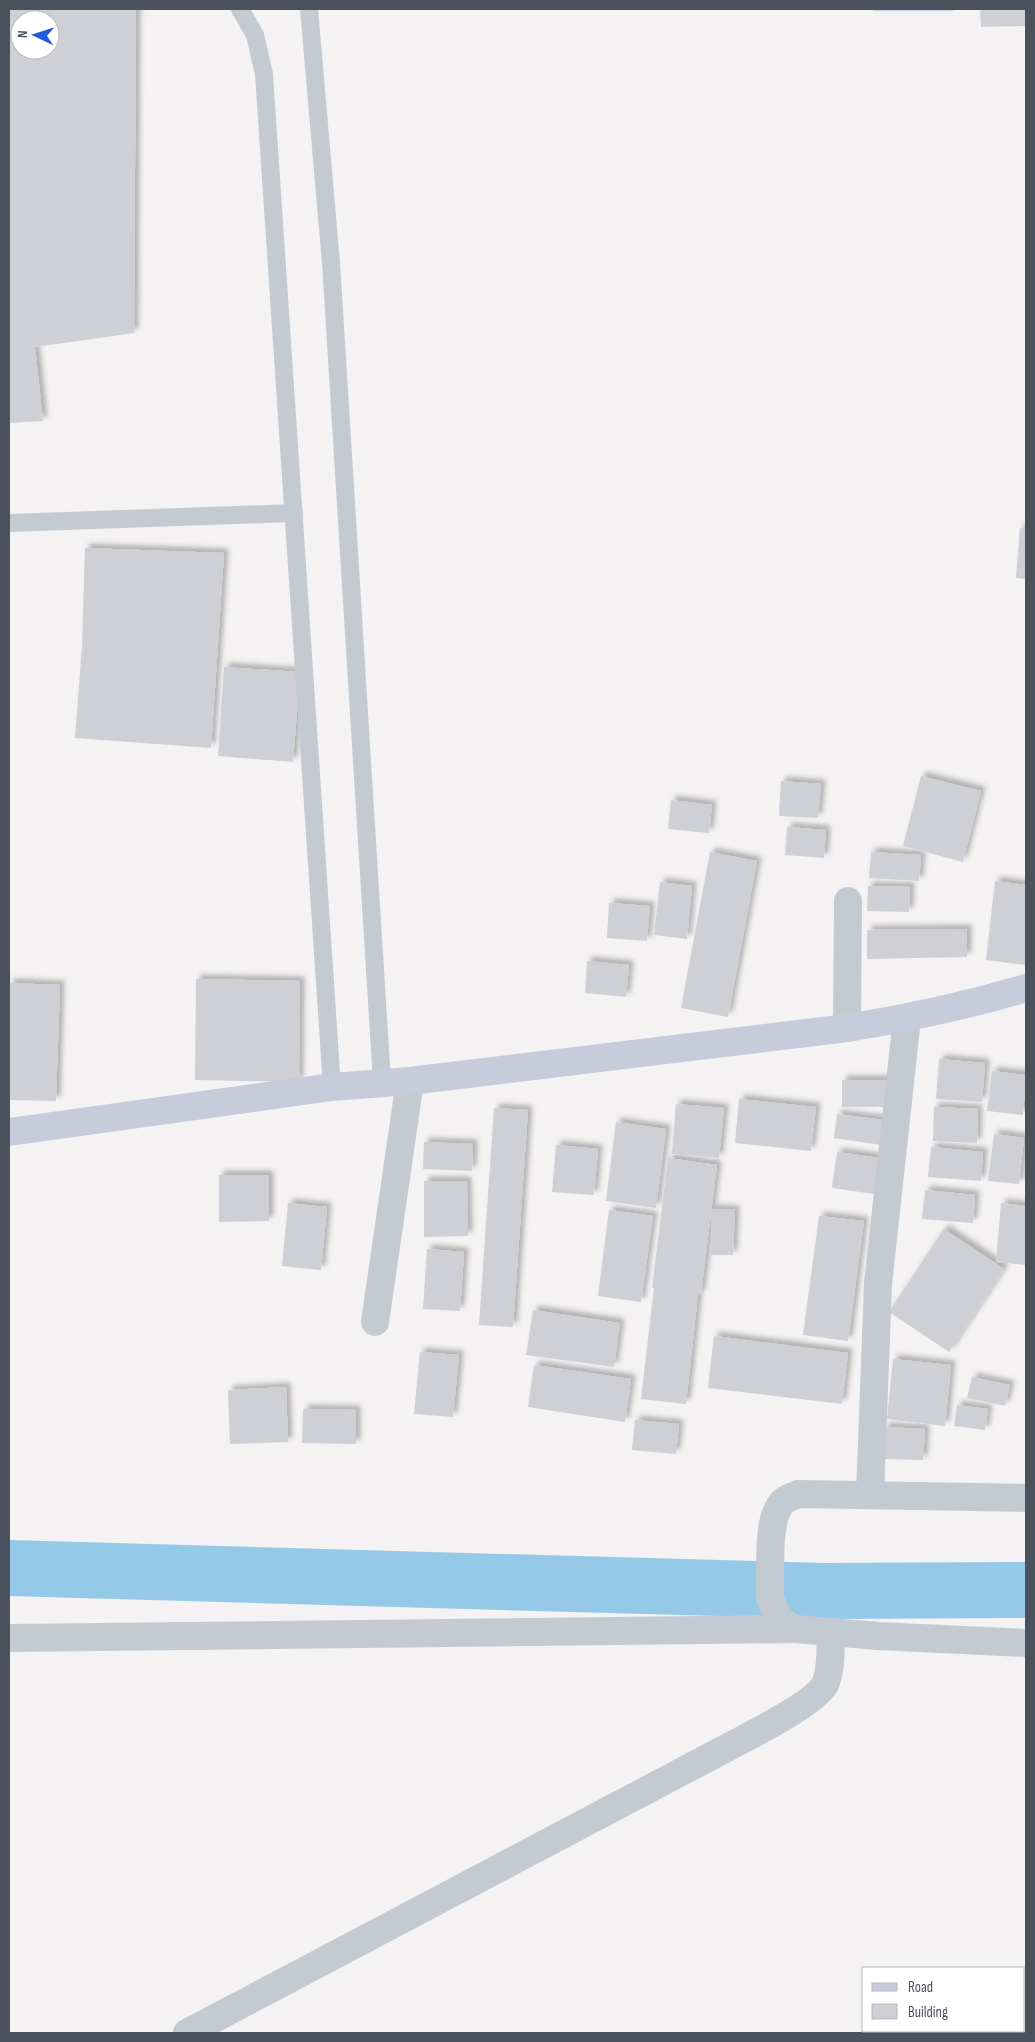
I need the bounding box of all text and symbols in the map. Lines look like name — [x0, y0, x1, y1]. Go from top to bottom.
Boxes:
north arrow — [10, 10, 60, 60]
text: N — [14, 30, 31, 38]
legend — [862, 1967, 1025, 2032]
text: Road — [908, 1978, 933, 1997]
text: Building — [908, 2003, 948, 2022]

